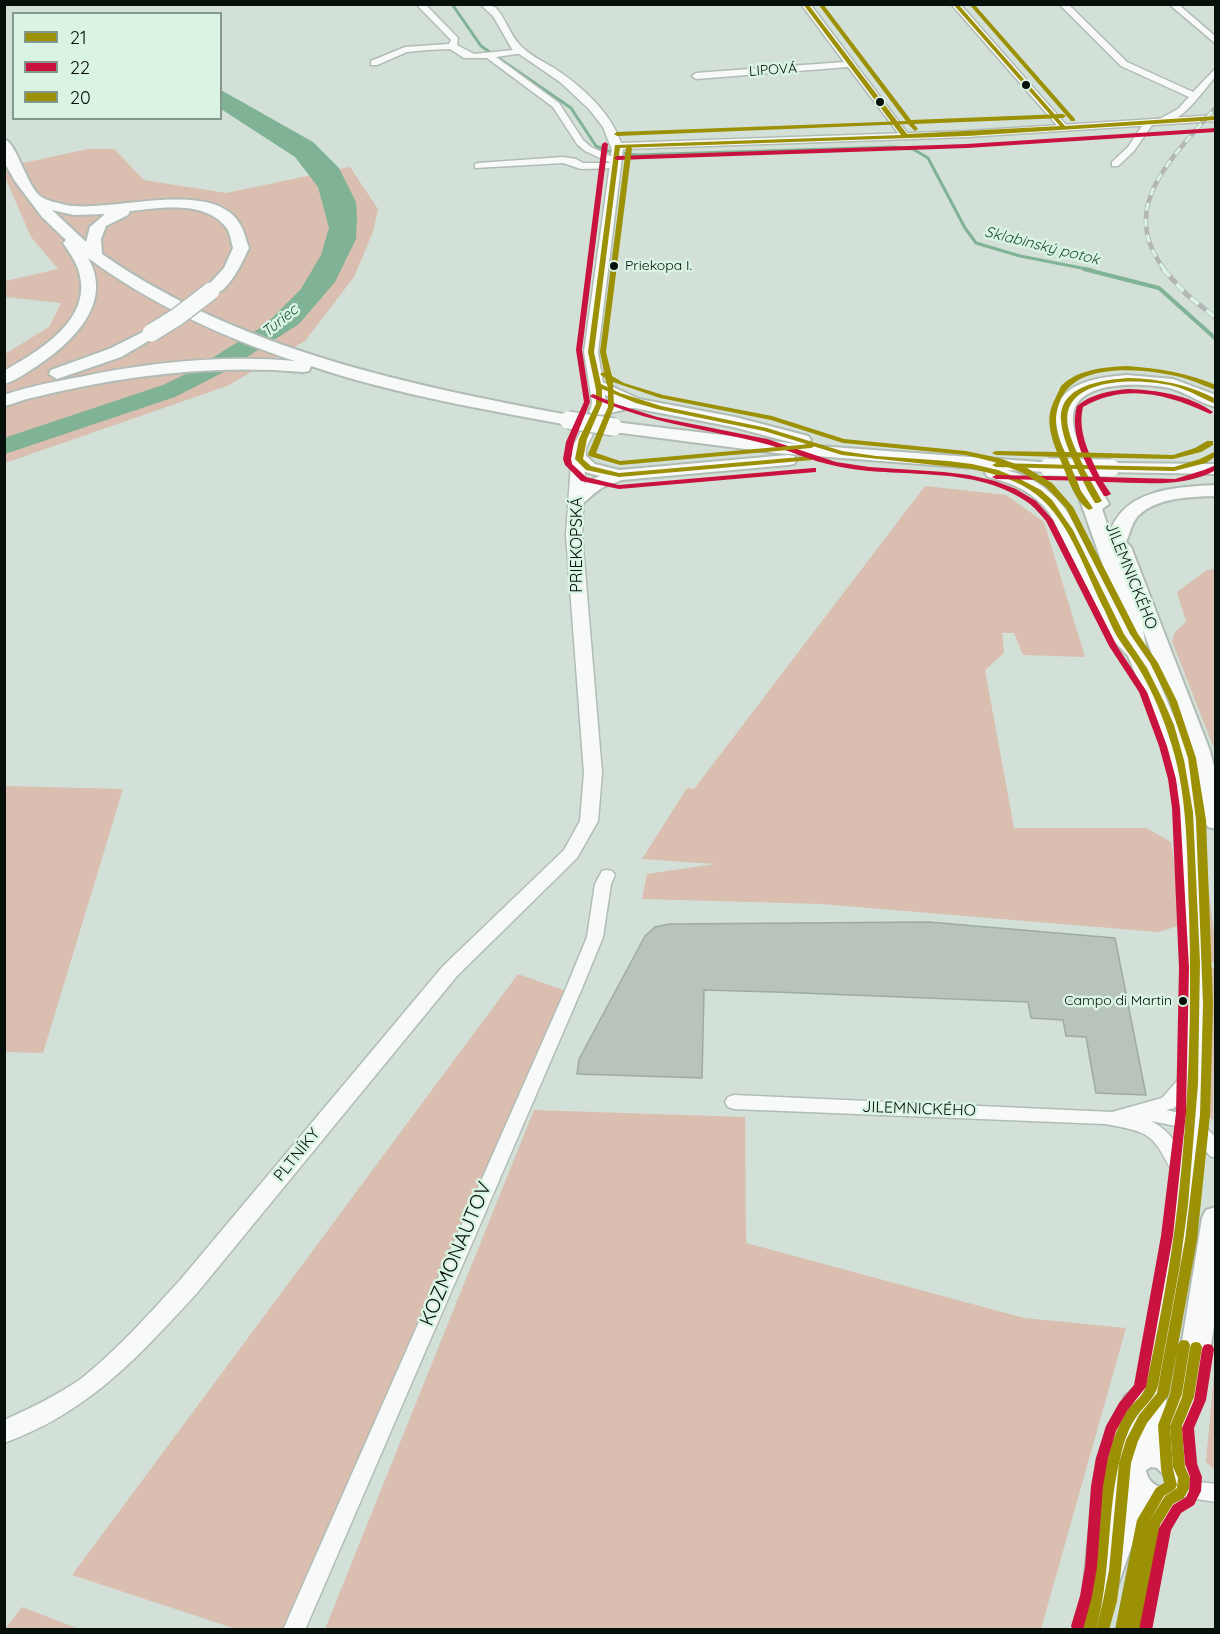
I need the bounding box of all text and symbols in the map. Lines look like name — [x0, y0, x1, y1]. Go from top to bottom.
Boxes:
legend — [12, 12, 222, 120]
text: 21 — [70, 26, 87, 49]
text: 22 — [70, 56, 90, 79]
street label: LIPOVÁ — [748, 60, 798, 80]
unlabelled marker — [1020, 79, 1032, 91]
text: 20 — [70, 86, 91, 109]
unlabelled marker — [874, 96, 886, 108]
water label: Sklabinský potok — [983, 223, 1101, 269]
place label: Priekopa I. — [625, 258, 692, 274]
marker: Priekopa I. — [608, 260, 620, 272]
water label: Turiec — [258, 301, 302, 341]
street label: PRIEKOPSKÁ — [567, 497, 587, 593]
street label: JILEMNICKÉHO — [1101, 520, 1161, 632]
place label: Campo di Martin — [1064, 993, 1172, 1009]
marker: Campo di Martin — [1177, 995, 1189, 1007]
street label: JILEMNICKÉHO — [862, 1097, 976, 1121]
street label: PLTNÍKY — [270, 1125, 324, 1185]
street label: KOZMONAUTOV — [415, 1178, 497, 1330]

